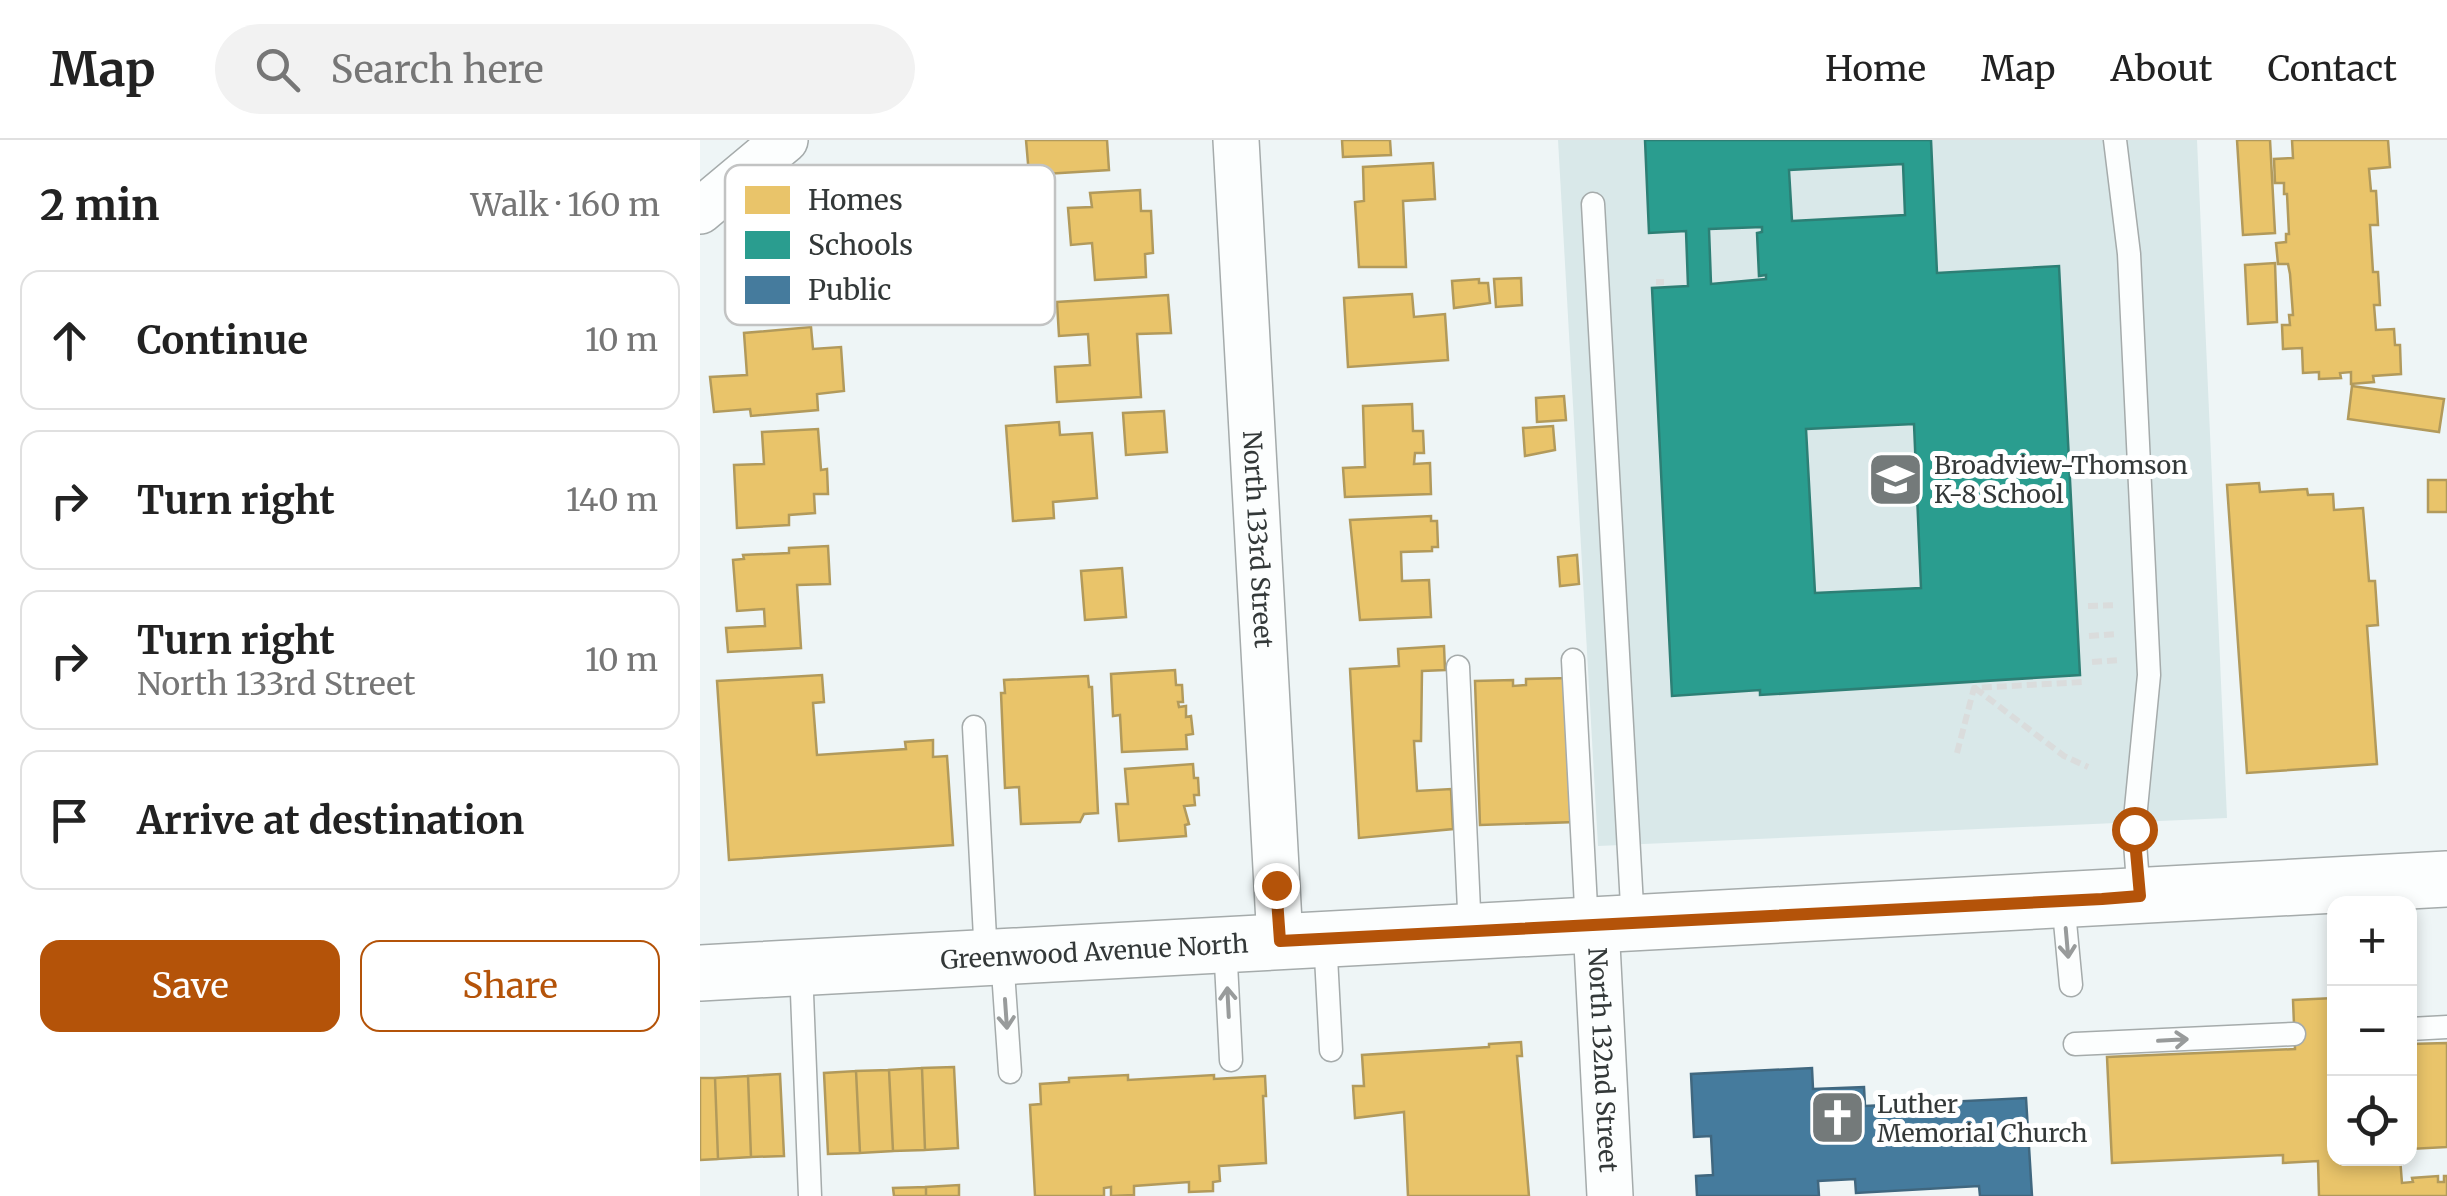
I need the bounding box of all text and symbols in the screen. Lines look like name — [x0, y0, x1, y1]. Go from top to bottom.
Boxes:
search box — [215, 24, 915, 114]
text: Map — [50, 39, 155, 99]
icon: search — [250, 42, 305, 97]
text: Search here — [330, 46, 544, 93]
text: Home — [1825, 47, 1926, 91]
text: Map — [1981, 47, 2056, 91]
text: About — [2111, 47, 2212, 91]
text: Contact — [2267, 47, 2397, 91]
legend — [725, 165, 1055, 325]
text: 2 min — [40, 179, 160, 231]
text: Homes — [808, 182, 903, 218]
text: Walk · 160 m — [471, 185, 660, 225]
text: Schools — [808, 227, 913, 263]
text: Public — [808, 272, 891, 308]
icon: ahead — [42, 313, 97, 368]
text: Continue — [137, 317, 308, 364]
text: 10 m — [585, 320, 658, 360]
street label: North 133rd Street — [1236, 430, 1280, 649]
school or university icon: Broadview-Thomson K-8 School — [1865, 449, 1925, 509]
place label: Broadview-Thomson K-8 School — [1934, 449, 2188, 510]
icon: right — [42, 473, 97, 528]
text: Turn right — [137, 477, 335, 524]
text: 140 m — [566, 480, 658, 520]
text: Turn right — [137, 617, 335, 664]
icon: right — [42, 633, 97, 688]
text: 10 m — [585, 640, 658, 680]
text: North 133rd Street — [137, 664, 415, 704]
icon: arrive — [42, 793, 97, 848]
text: Arrive at destination — [137, 797, 524, 844]
route start — [2112, 807, 2158, 853]
route end — [1254, 863, 1300, 909]
map controls — [2327, 896, 2417, 1166]
button: + — [2327, 896, 2417, 986]
one-way arrow — [2057, 927, 2076, 959]
street label: Greenwood Avenue North — [940, 928, 1249, 976]
button: Save — [40, 940, 340, 1032]
button: Share — [360, 940, 660, 1032]
street label: North 132nd Street — [1581, 947, 1625, 1173]
one-way arrow — [1218, 986, 1237, 1018]
button: − — [2327, 986, 2417, 1076]
one-way arrow — [997, 998, 1016, 1030]
one-way arrow — [2156, 1030, 2188, 1049]
button: locate — [2327, 1076, 2417, 1166]
church icon: Luther Memorial Church — [1808, 1088, 1868, 1148]
place label: Luther Memorial Church — [1877, 1088, 2088, 1149]

